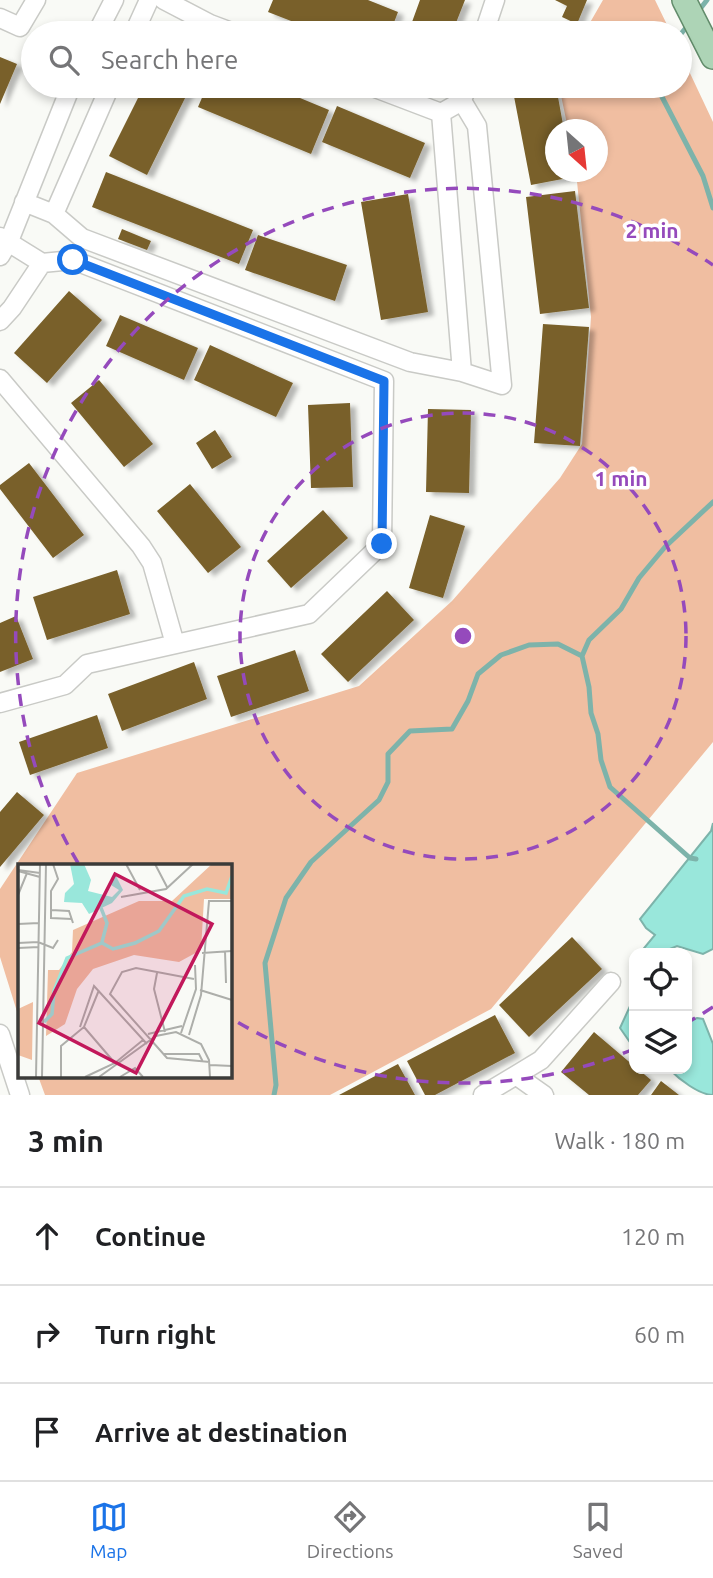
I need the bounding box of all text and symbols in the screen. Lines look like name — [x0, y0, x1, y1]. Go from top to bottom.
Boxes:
search box — [21, 21, 692, 98]
icon: search — [45, 41, 83, 79]
text: Search here — [101, 45, 238, 74]
north arrow — [545, 119, 608, 182]
text: 2 min — [625, 218, 679, 242]
route start — [57, 244, 88, 275]
text: 1 min — [594, 466, 648, 490]
route end — [366, 528, 397, 559]
centre of rings — [451, 624, 475, 648]
inset map — [18, 864, 231, 1078]
map controls — [629, 948, 692, 1074]
button: locate — [629, 948, 692, 1011]
button: layers — [629, 1011, 692, 1074]
text: 3 min — [28, 1124, 104, 1158]
text: Walk · 180 m — [554, 1128, 685, 1153]
icon: ahead — [28, 1217, 66, 1255]
text: Continue — [95, 1222, 206, 1251]
text: 120 m — [621, 1224, 685, 1249]
icon: right — [28, 1315, 66, 1353]
text: Turn right — [95, 1320, 216, 1349]
text: 60 m — [634, 1322, 685, 1347]
icon: arrive — [28, 1413, 66, 1451]
text: Arrive at destination — [95, 1418, 348, 1447]
tab: Map — [90, 1498, 128, 1562]
tab: Directions — [307, 1498, 394, 1562]
tab: Saved — [573, 1498, 623, 1562]

